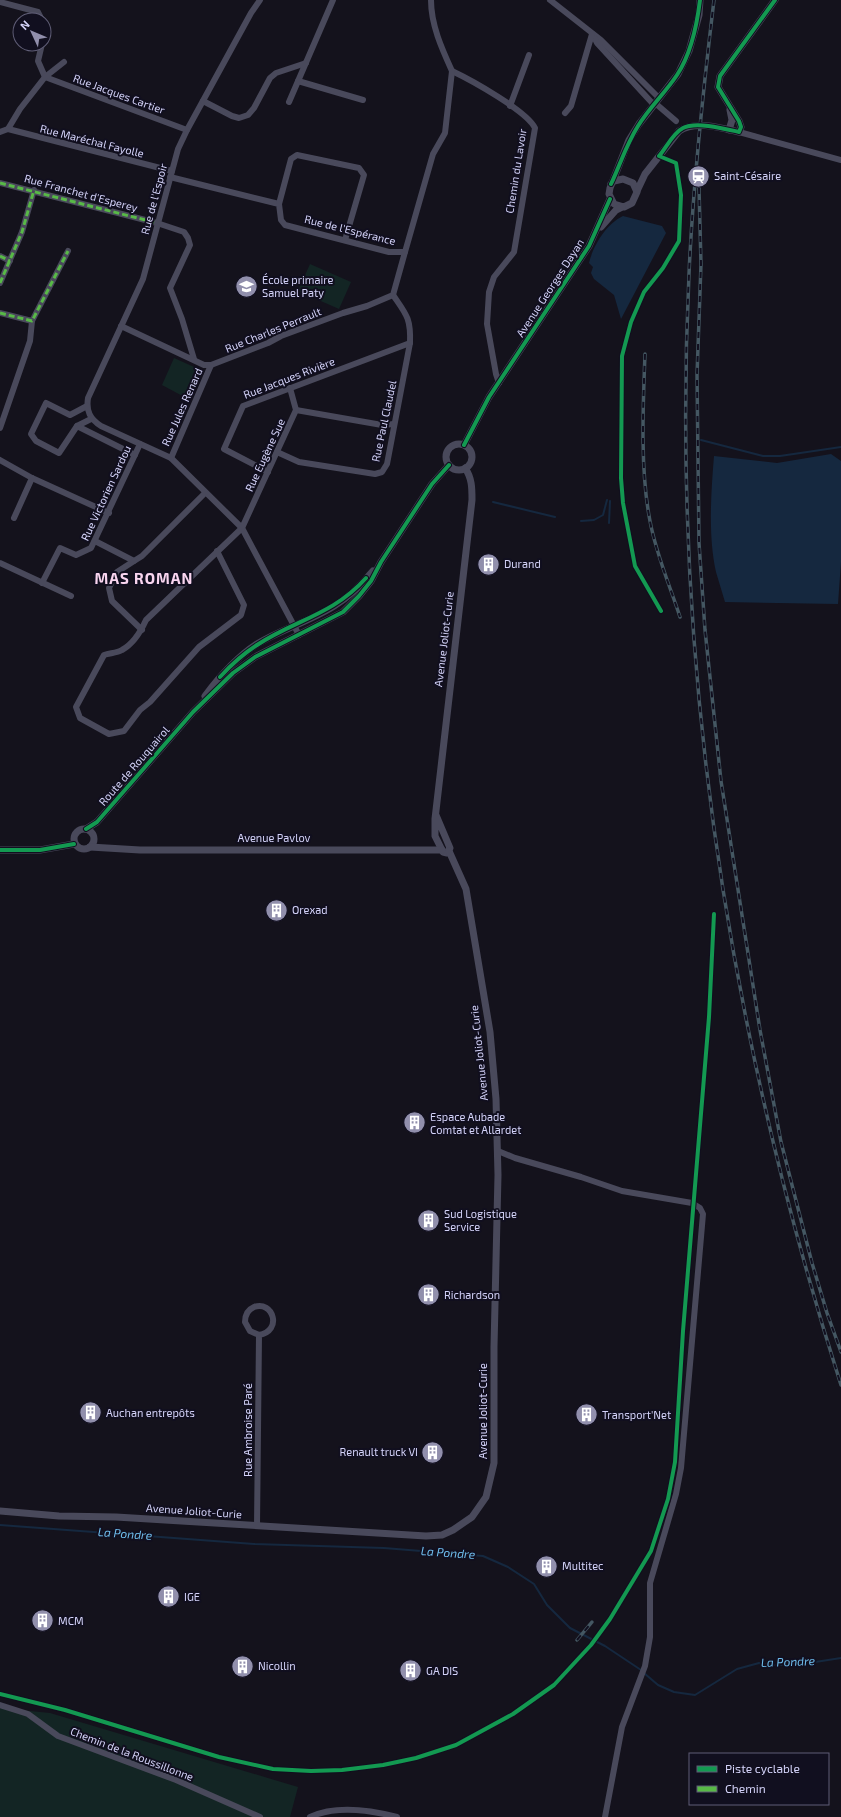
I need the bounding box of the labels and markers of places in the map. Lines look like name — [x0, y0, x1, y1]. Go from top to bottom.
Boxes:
station icon: Saint-Césaire — [685, 163, 711, 189]
place label: Saint-Césaire — [714, 169, 781, 182]
school or university icon: École primaire Samuel Paty — [234, 273, 260, 299]
place label: École primaire Samuel Paty — [262, 273, 334, 299]
building icon: Durand — [475, 551, 501, 577]
place label: Durand — [504, 557, 541, 570]
building icon: Orexad — [263, 897, 289, 923]
place label: Orexad — [292, 903, 328, 916]
building icon: Espace Aubade Comtat et Allardet — [401, 1110, 427, 1136]
place label: Espace Aubade Comtat et Allardet — [430, 1110, 521, 1136]
building icon: Sud Logistique Service — [415, 1207, 441, 1233]
place label: Sud Logistique Service — [444, 1207, 517, 1233]
building icon: Richardson — [416, 1282, 442, 1308]
place label: Richardson — [444, 1288, 500, 1301]
building icon: Auchan entrepôts — [77, 1400, 103, 1426]
building icon: Transport'Net — [574, 1402, 600, 1428]
place label: Auchan entrepôts — [106, 1406, 195, 1419]
place label: Transport'Net — [602, 1408, 671, 1421]
building icon: Renault truck VI — [420, 1439, 446, 1465]
place label: Renault truck VI — [340, 1445, 418, 1458]
building icon: Multitec — [534, 1553, 560, 1579]
place label: Multitec — [562, 1559, 604, 1572]
building icon: IGE — [156, 1584, 182, 1610]
place label: IGE — [184, 1590, 200, 1603]
building icon: MCM — [30, 1608, 56, 1634]
place label: MCM — [58, 1614, 84, 1627]
building icon: Nicollin — [230, 1653, 256, 1679]
building icon: GA DIS — [398, 1658, 424, 1684]
place label: Nicollin — [258, 1659, 296, 1672]
place label: GA DIS — [426, 1664, 458, 1677]

